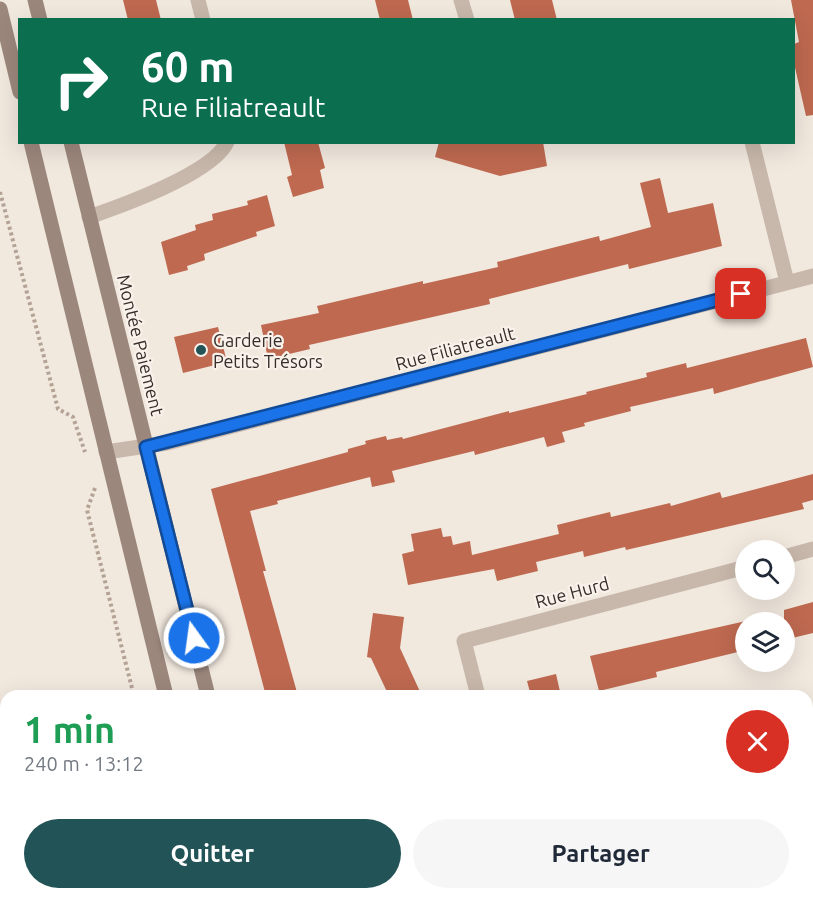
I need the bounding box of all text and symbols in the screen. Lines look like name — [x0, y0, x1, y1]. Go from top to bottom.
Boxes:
icon: right — [42, 42, 120, 120]
text: 60 m — [141, 43, 235, 90]
text: Rue Filiatreault — [141, 92, 325, 122]
pin — [715, 268, 766, 319]
street label: Montée Paiement — [114, 272, 168, 418]
icon: arrive — [724, 277, 757, 310]
street label: Rue Filiatreault — [393, 322, 517, 374]
place label: Garderie Petits Trésors — [213, 330, 323, 371]
marker: Garderie Petits Trésors — [194, 343, 208, 357]
map controls — [735, 540, 795, 672]
button: search — [735, 540, 795, 600]
street label: Rue Hurd — [533, 573, 611, 611]
position arrow — [162, 606, 226, 670]
button: layers — [735, 612, 795, 672]
text: 1 min — [24, 709, 115, 750]
button: close — [726, 710, 789, 773]
text: 240 m · 13:12 — [24, 752, 144, 775]
button: Quitter — [24, 819, 401, 888]
button: Partager — [413, 819, 789, 888]

